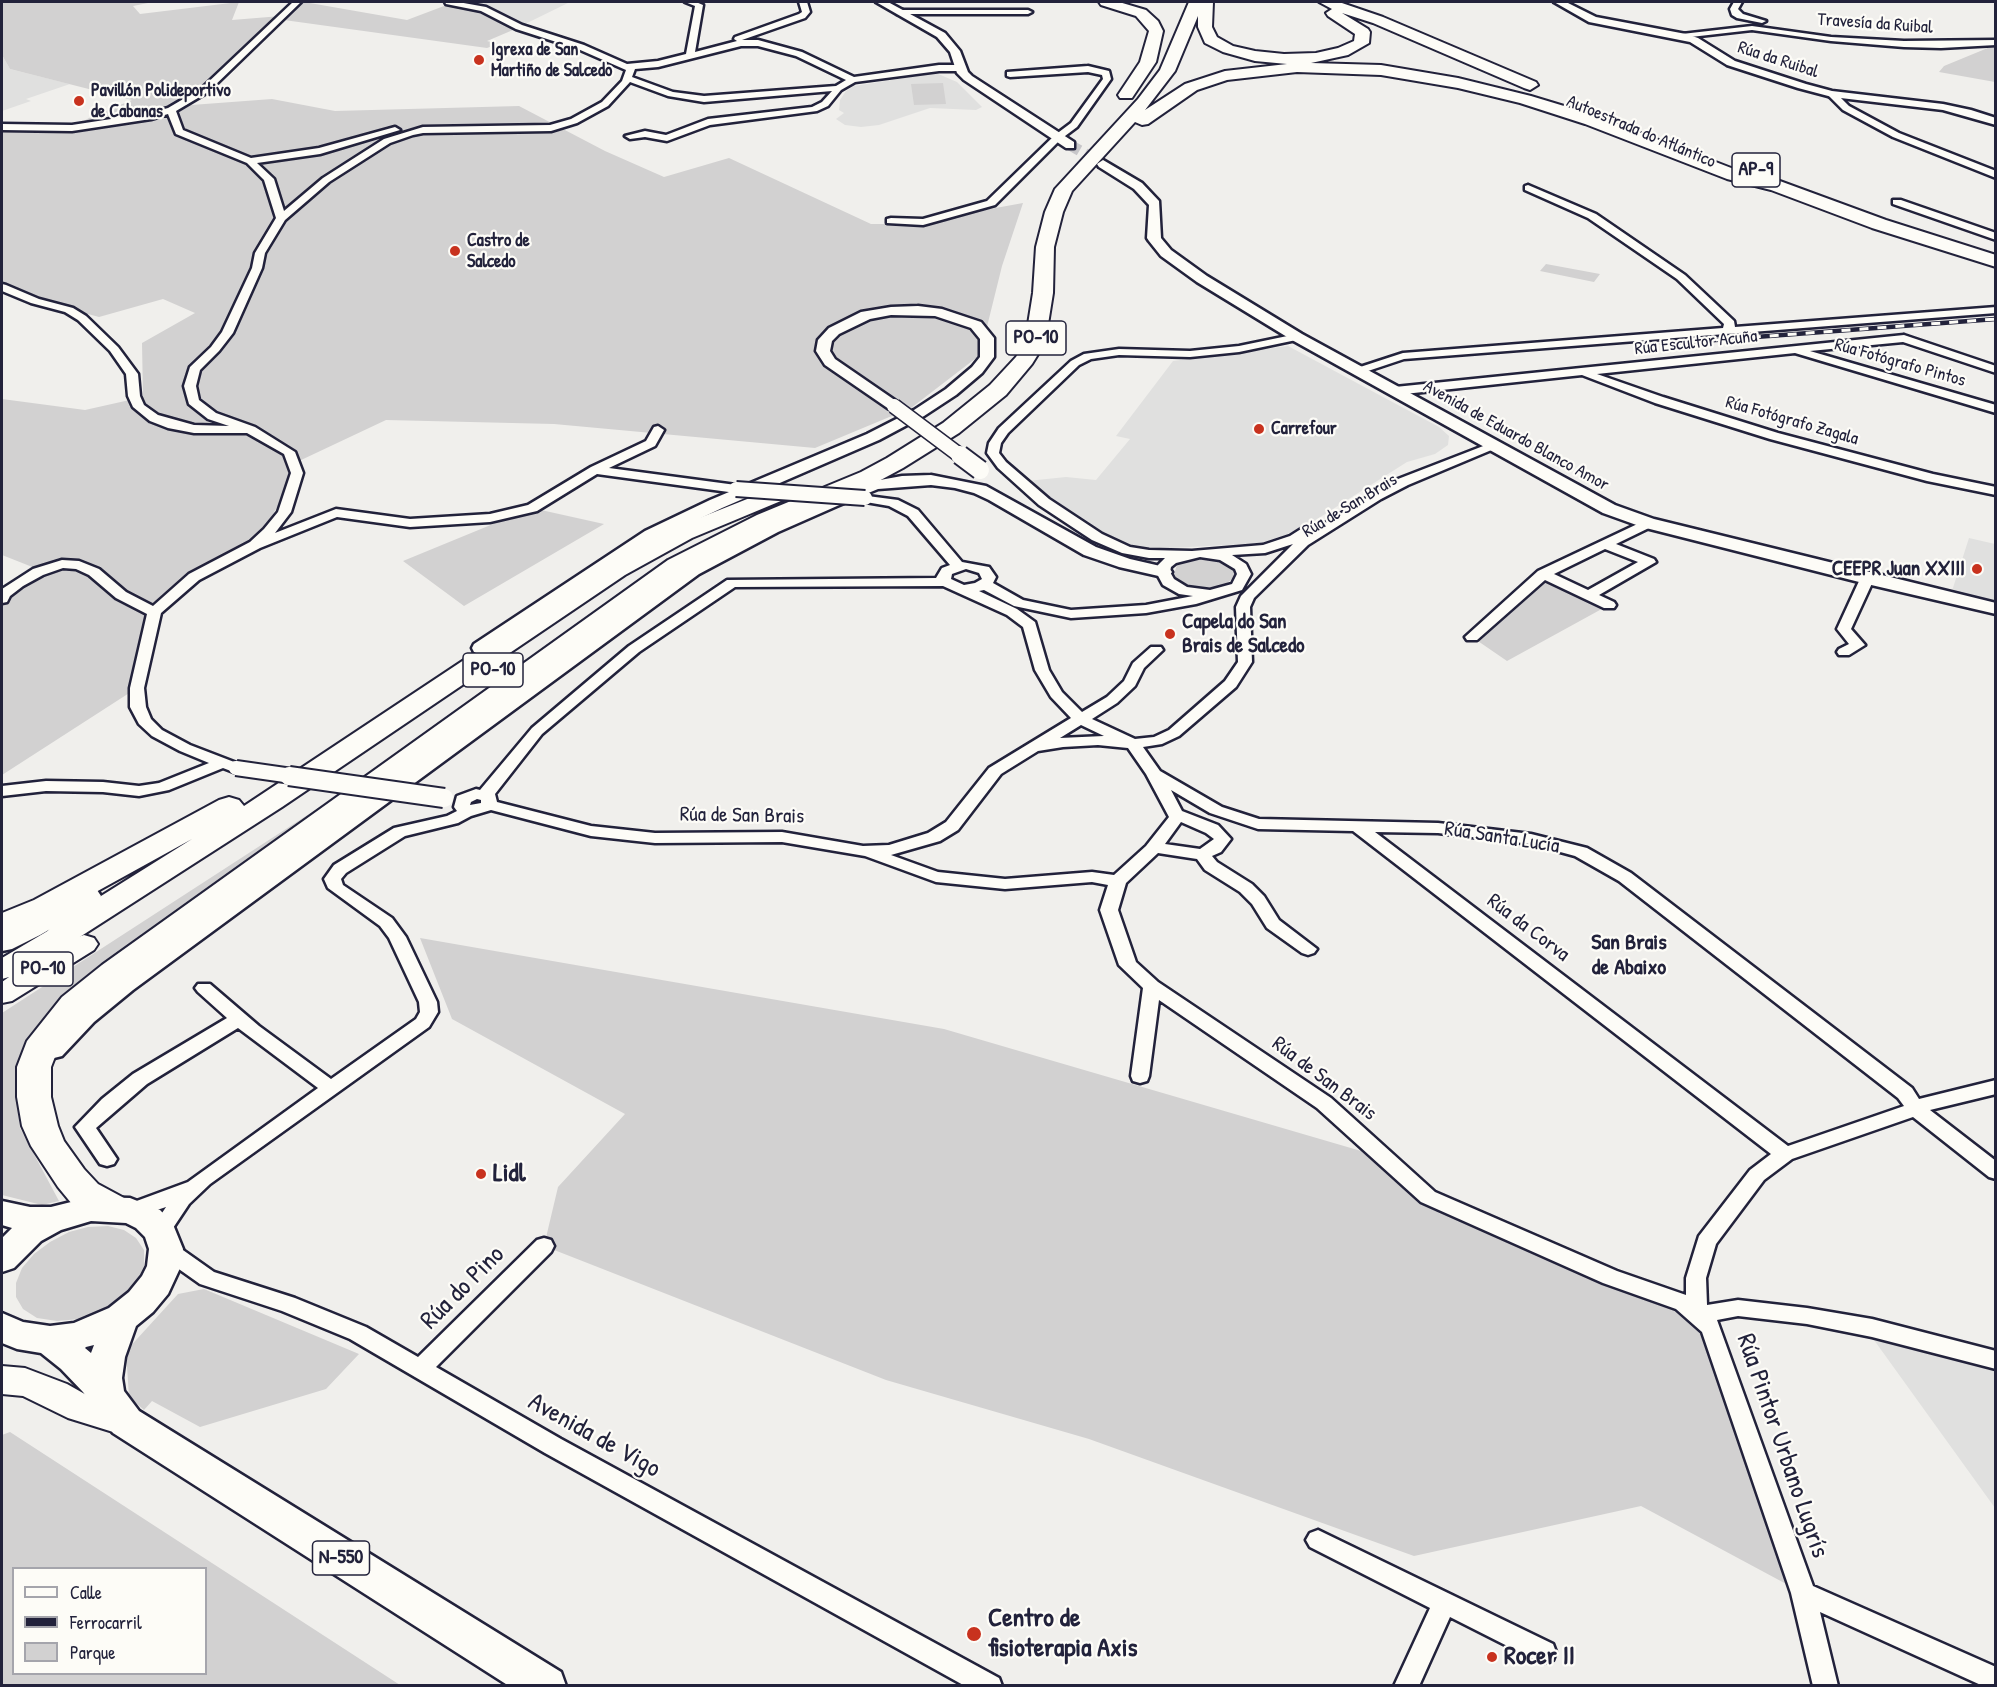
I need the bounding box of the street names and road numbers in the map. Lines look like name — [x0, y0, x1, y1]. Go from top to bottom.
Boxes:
street label: Travesía da Ruibal — [1816, 9, 1934, 39]
street label: Rúa da Ruibal — [1735, 37, 1821, 83]
street label: Autoestrada do Atlántico — [1563, 91, 1719, 173]
road number: AP-9 — [1732, 153, 1780, 187]
road number: PO-10 — [1006, 321, 1066, 355]
street label: Rúa Escultor Acuña — [1634, 326, 1758, 360]
street label: Rúa Fotógrafo Pintos — [1832, 334, 1968, 392]
street label: Avenida de Eduardo Blanco Amor — [1419, 376, 1613, 496]
street label: Rúa Fotógrafo Zagala — [1723, 392, 1861, 450]
street label: Rúa de San Brais — [1299, 469, 1401, 543]
road number: PO-10 — [463, 653, 523, 687]
street label: Rúa de San Brais — [680, 802, 804, 830]
street label: Rúa Santa Lucía — [1443, 816, 1561, 860]
street label: Rúa da Corva — [1482, 889, 1574, 967]
road number: PO-10 — [13, 952, 73, 986]
street label: Rúa de San Brais — [1267, 1032, 1381, 1126]
street label: Rúa do Pino — [415, 1240, 511, 1336]
street label: Rúa Pintor Urbano Lugrís — [1729, 1330, 1835, 1562]
street label: Avenida de Vigo — [522, 1387, 666, 1485]
road number: N-550 — [312, 1541, 370, 1575]

